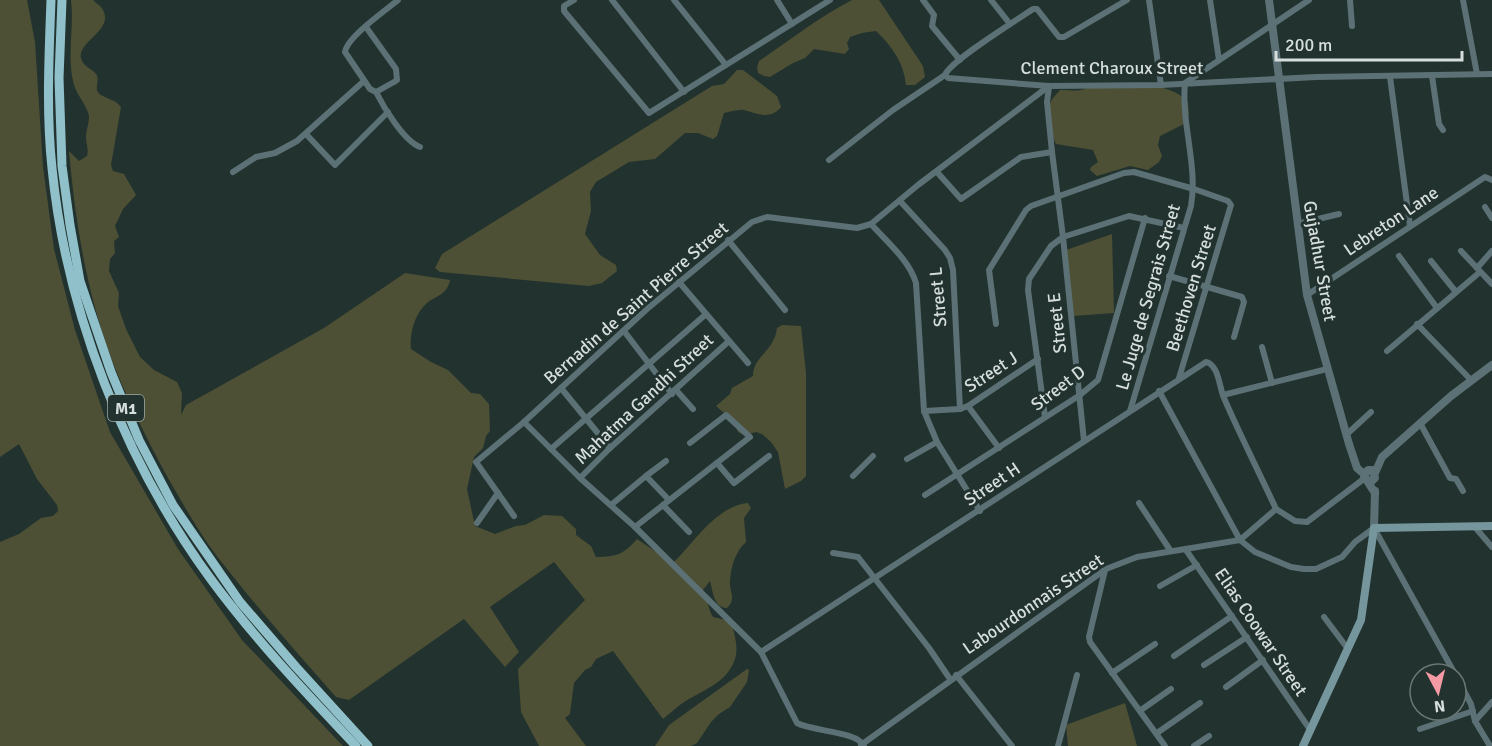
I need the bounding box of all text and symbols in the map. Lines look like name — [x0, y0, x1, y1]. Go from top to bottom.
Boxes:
scale bar — [1276, 24, 1462, 62]
text: 200 m — [1285, 34, 1332, 56]
street label: Clement Charoux Street — [1021, 57, 1203, 79]
street label: Lebreton Lane — [1340, 181, 1442, 261]
street label: Gujadhur Street — [1299, 199, 1341, 323]
street label: Le Juge de Segrais Street — [1111, 201, 1185, 393]
street label: Bernadin de Saint Pierre Street — [539, 217, 733, 389]
street label: Beethoven Street — [1161, 222, 1221, 354]
street label: Street L — [924, 266, 952, 328]
street label: Street E — [1043, 291, 1071, 355]
street label: Mahatma Gandhi Street — [570, 329, 718, 469]
street label: Street J — [960, 347, 1022, 397]
street label: Street D — [1026, 360, 1090, 416]
road number: M1 — [108, 395, 144, 421]
street label: Street H — [960, 457, 1024, 511]
street label: Labourdonnais Street — [959, 549, 1107, 659]
street label: Elias Coowar Street — [1210, 564, 1312, 700]
north arrow — [1408, 662, 1468, 722]
text: N — [1433, 695, 1446, 716]

